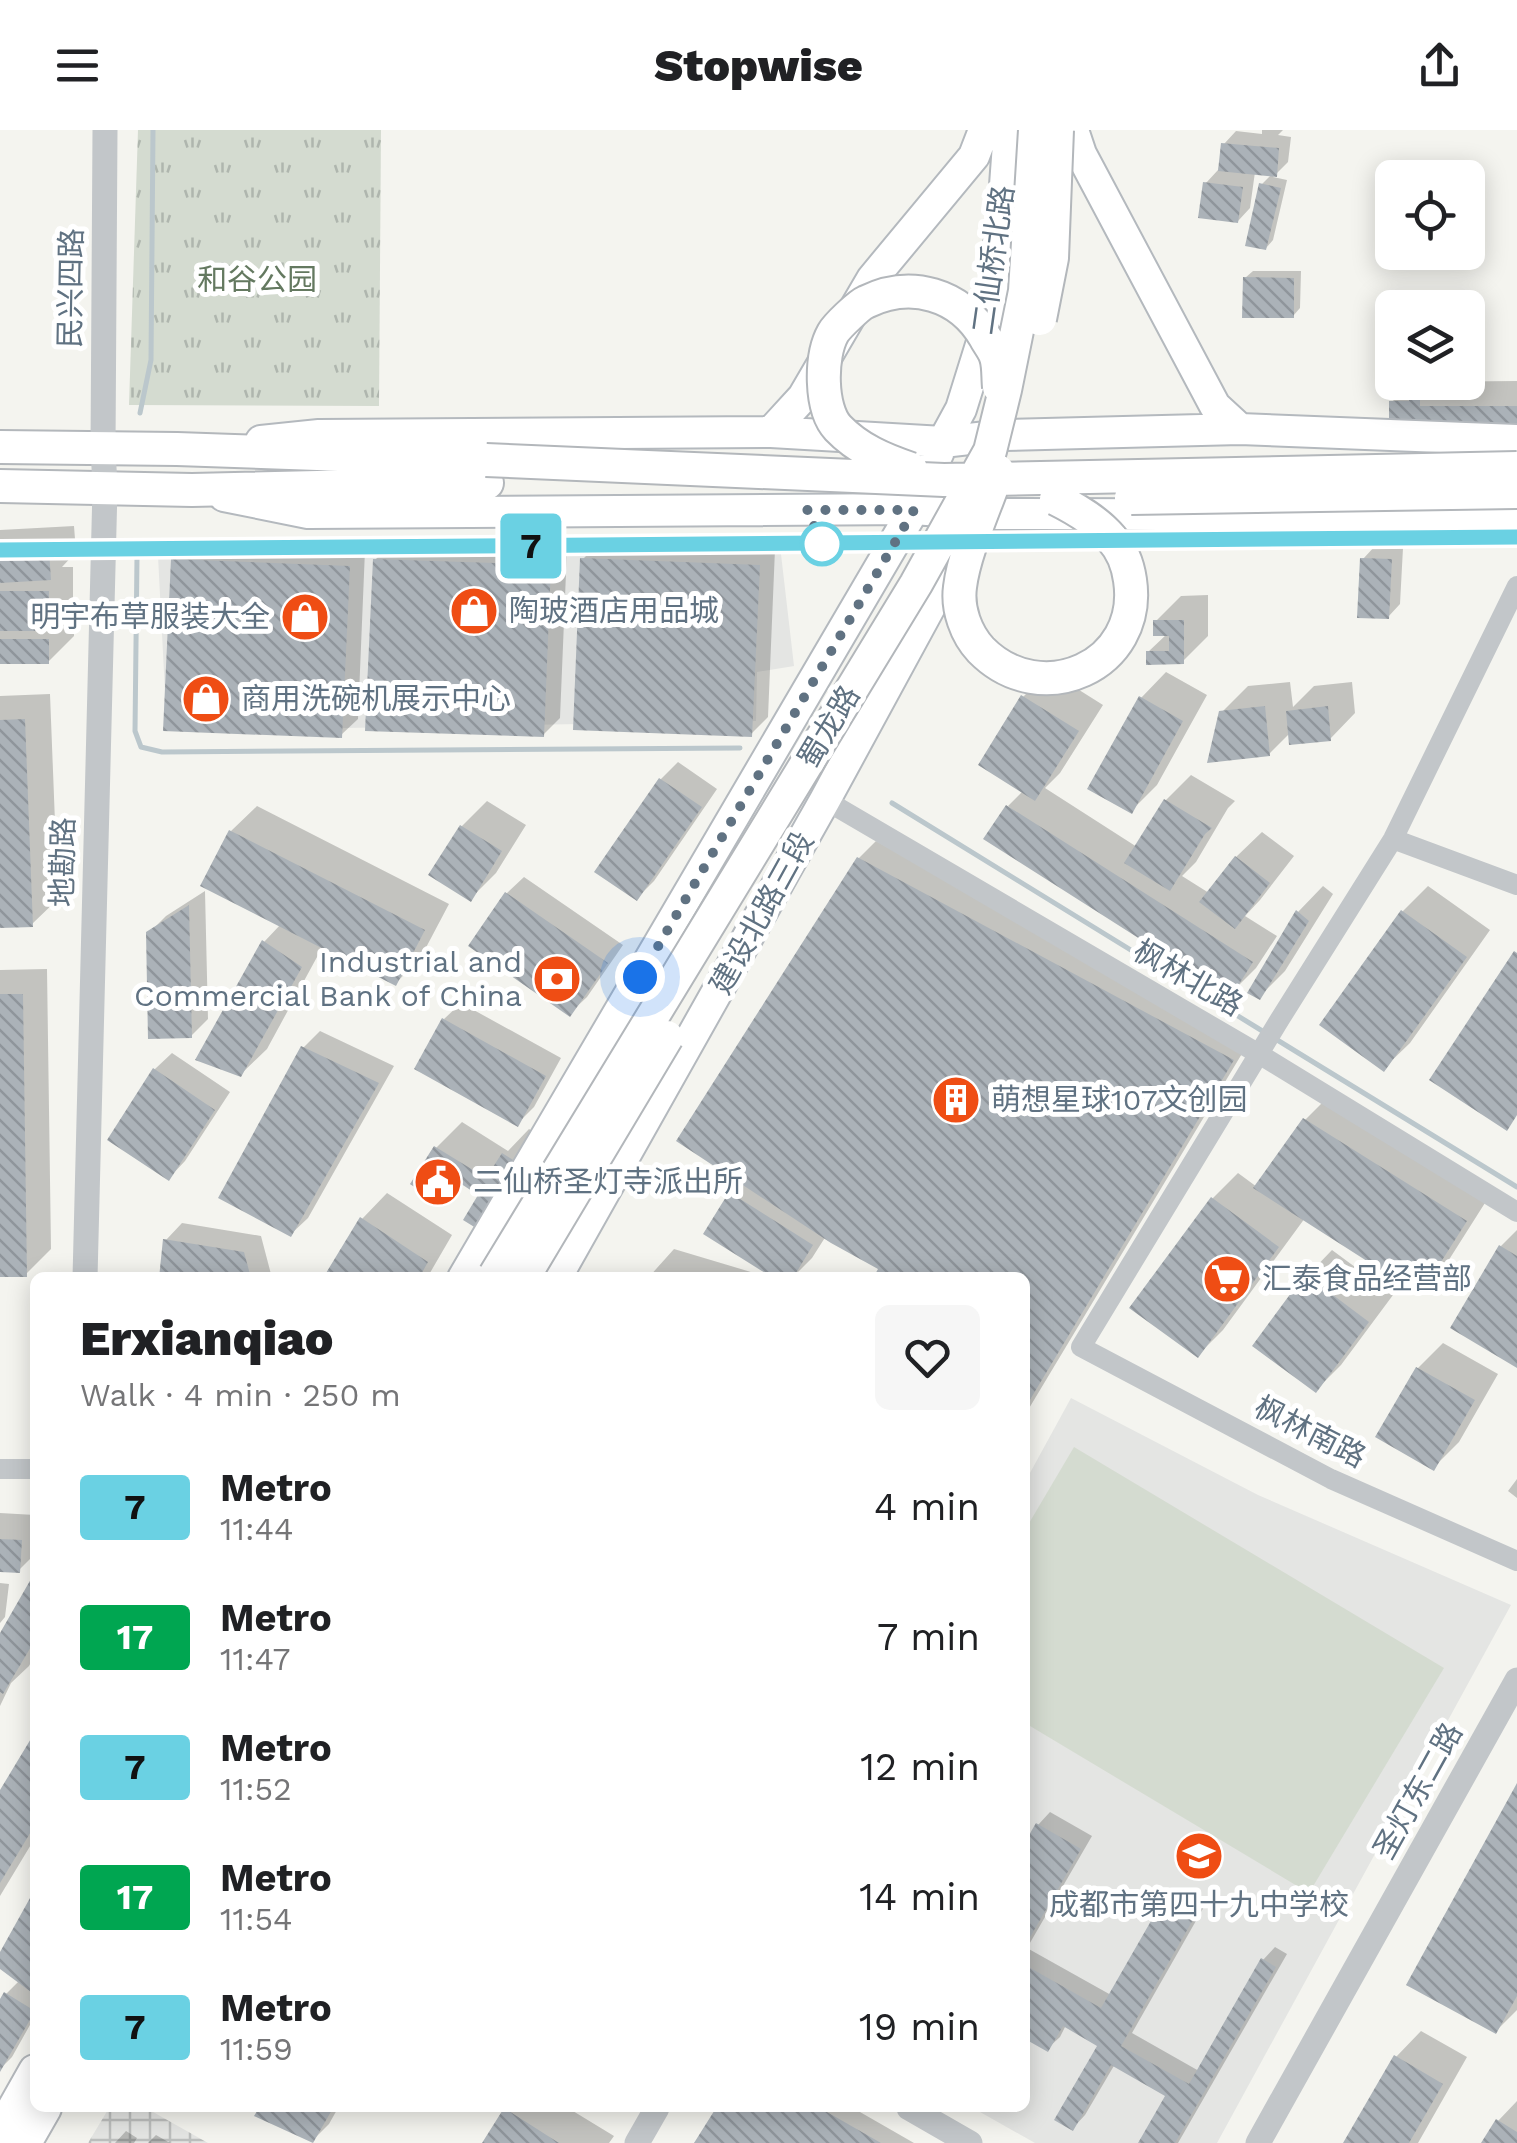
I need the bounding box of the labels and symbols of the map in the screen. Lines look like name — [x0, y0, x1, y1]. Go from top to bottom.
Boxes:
street label: 二仙桥北路 — [965, 183, 1020, 337]
street label: 民兴四路 — [52, 228, 89, 348]
park label: 和谷公园 — [197, 262, 317, 297]
line badge: 7 — [498, 514, 564, 578]
unlabelled marker — [801, 523, 843, 565]
shop icon: 陶玻酒店用品城 — [448, 585, 500, 637]
shop icon: 明宇布草服装大全 — [279, 591, 331, 643]
place label: 陶玻酒店用品城 — [509, 593, 719, 628]
place label: 明宇布草服装大全 — [30, 599, 270, 634]
shop icon: 商用洗碗机展示中心 — [180, 673, 232, 725]
street label: 蜀龙路 — [790, 679, 867, 774]
place label: 商用洗碗机展示中心 — [241, 681, 511, 716]
street label: 地勘路 — [44, 817, 81, 907]
street label: 建设北路三段 — [703, 826, 821, 1000]
street label: 枫林北路 — [1128, 932, 1249, 1023]
place label: Industrial and Commercial Bank of China — [134, 944, 522, 1013]
your location — [615, 952, 665, 1002]
bank icon: Industrial and Commercial Bank of China — [531, 953, 583, 1005]
building icon: 萌想星球107文创园 — [930, 1074, 982, 1126]
place label: 萌想星球107文创园 — [991, 1082, 1248, 1117]
public building icon: 二仙桥圣灯寺派出所 — [412, 1156, 464, 1208]
place label: 二仙桥圣灯寺派出所 — [473, 1164, 743, 1199]
supermarket icon: 汇泰食品经营部 — [1201, 1253, 1253, 1305]
place label: 汇泰食品经营部 — [1262, 1261, 1472, 1296]
street label: 枫林南路 — [1249, 1389, 1372, 1474]
street label: 圣灯东二路 — [1366, 1717, 1469, 1865]
school or university icon: 成都市第四十九中学校 — [1173, 1830, 1225, 1882]
place label: 成都市第四十九中学校 — [1049, 1887, 1349, 1922]

